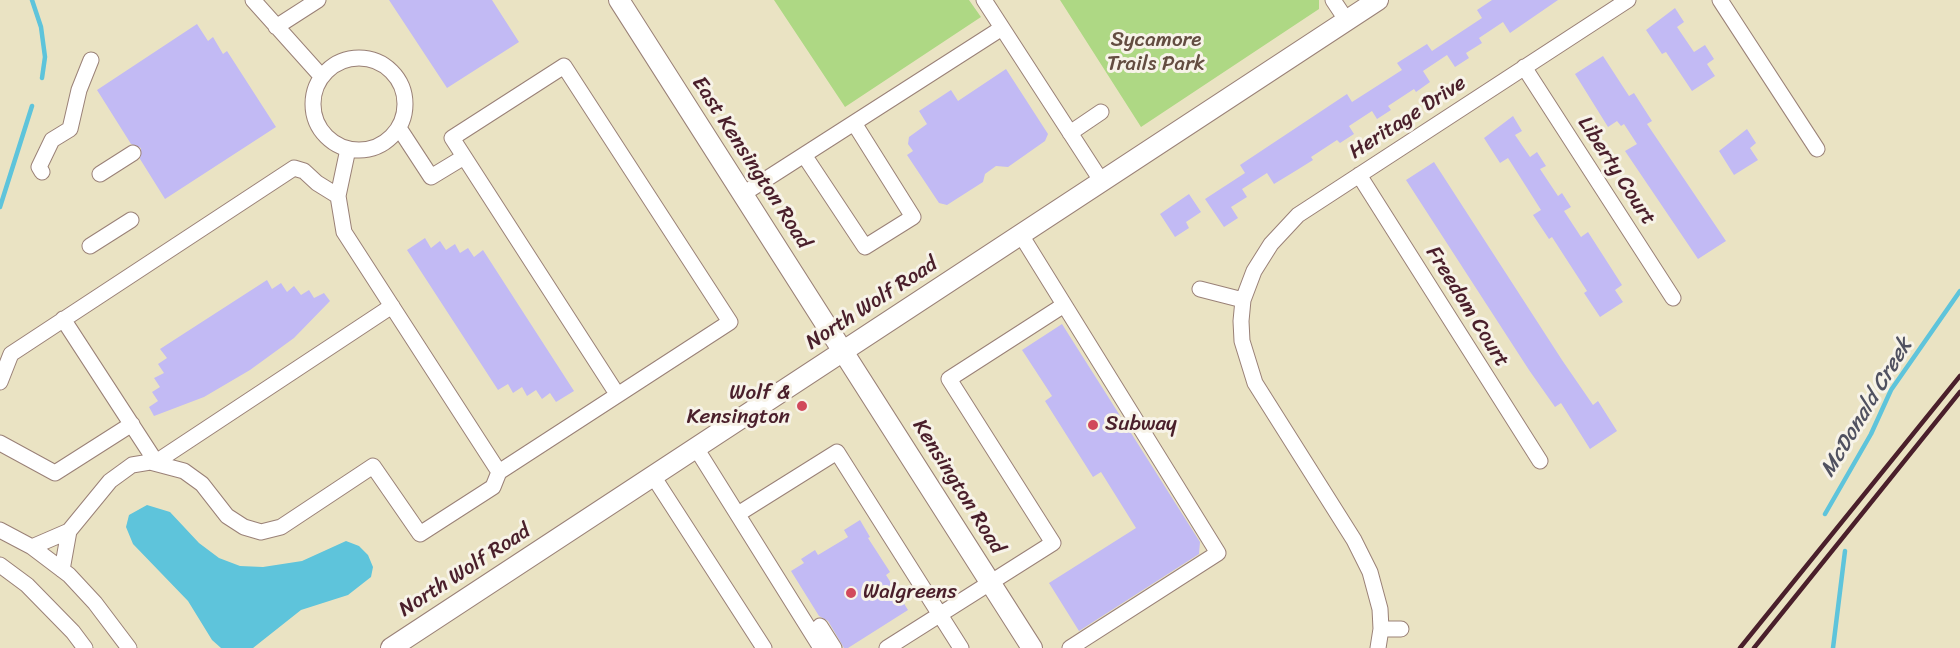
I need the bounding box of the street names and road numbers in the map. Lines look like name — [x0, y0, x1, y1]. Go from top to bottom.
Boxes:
street label: Heritage Drive — [1345, 71, 1471, 165]
street label: East Kensington Road — [686, 72, 816, 254]
street label: Liberty Court — [1572, 112, 1660, 230]
street label: Freedom Court — [1420, 242, 1514, 372]
street label: North Wolf Road — [801, 252, 943, 356]
street label: Kensington Road — [907, 415, 1009, 559]
street label: North Wolf Road — [394, 519, 536, 623]

